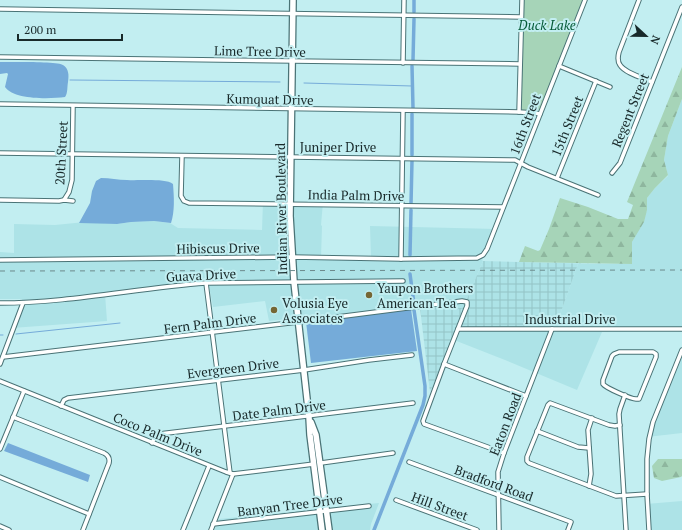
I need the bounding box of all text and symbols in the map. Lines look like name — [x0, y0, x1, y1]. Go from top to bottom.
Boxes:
scale bar — [18, 16, 122, 42]
park label: Duck Lake — [517, 16, 576, 34]
north arrow — [626, 16, 666, 56]
text: 200 m — [24, 22, 57, 37]
text: N — [647, 33, 663, 47]
street label: Lime Tree Drive — [214, 41, 306, 61]
street label: Regent Street — [607, 70, 653, 150]
street label: Kumquat Drive — [226, 89, 314, 109]
street label: 16th Street — [505, 91, 545, 157]
street label: 15th Street — [547, 93, 587, 159]
street label: 20th Street — [50, 120, 72, 186]
street label: Juniper Drive — [300, 138, 376, 156]
street label: Indian River Boulevard — [271, 143, 291, 275]
street label: India Palm Drive — [307, 185, 405, 205]
street label: Hibiscus Drive — [176, 238, 260, 258]
street label: Guava Drive — [165, 264, 237, 286]
place label: Yaupon Brothers American Tea — [377, 279, 473, 312]
marker: Yaupon Brothers American Tea — [364, 290, 374, 300]
place label: Volusia Eye Associates — [282, 294, 348, 327]
marker: Volusia Eye Associates — [269, 305, 279, 315]
street label: Fern Palm Drive — [163, 308, 257, 338]
street label: Industrial Drive — [525, 310, 615, 328]
street label: Evergreen Drive — [186, 353, 280, 383]
street label: Eaton Road — [485, 390, 525, 458]
street label: Date Palm Drive — [231, 395, 327, 425]
street label: Coco Palm Drive — [111, 408, 205, 460]
street label: Bradford Road — [452, 460, 536, 506]
street label: Hill Street — [409, 487, 471, 525]
street label: Banyan Tree Drive — [236, 490, 344, 520]

